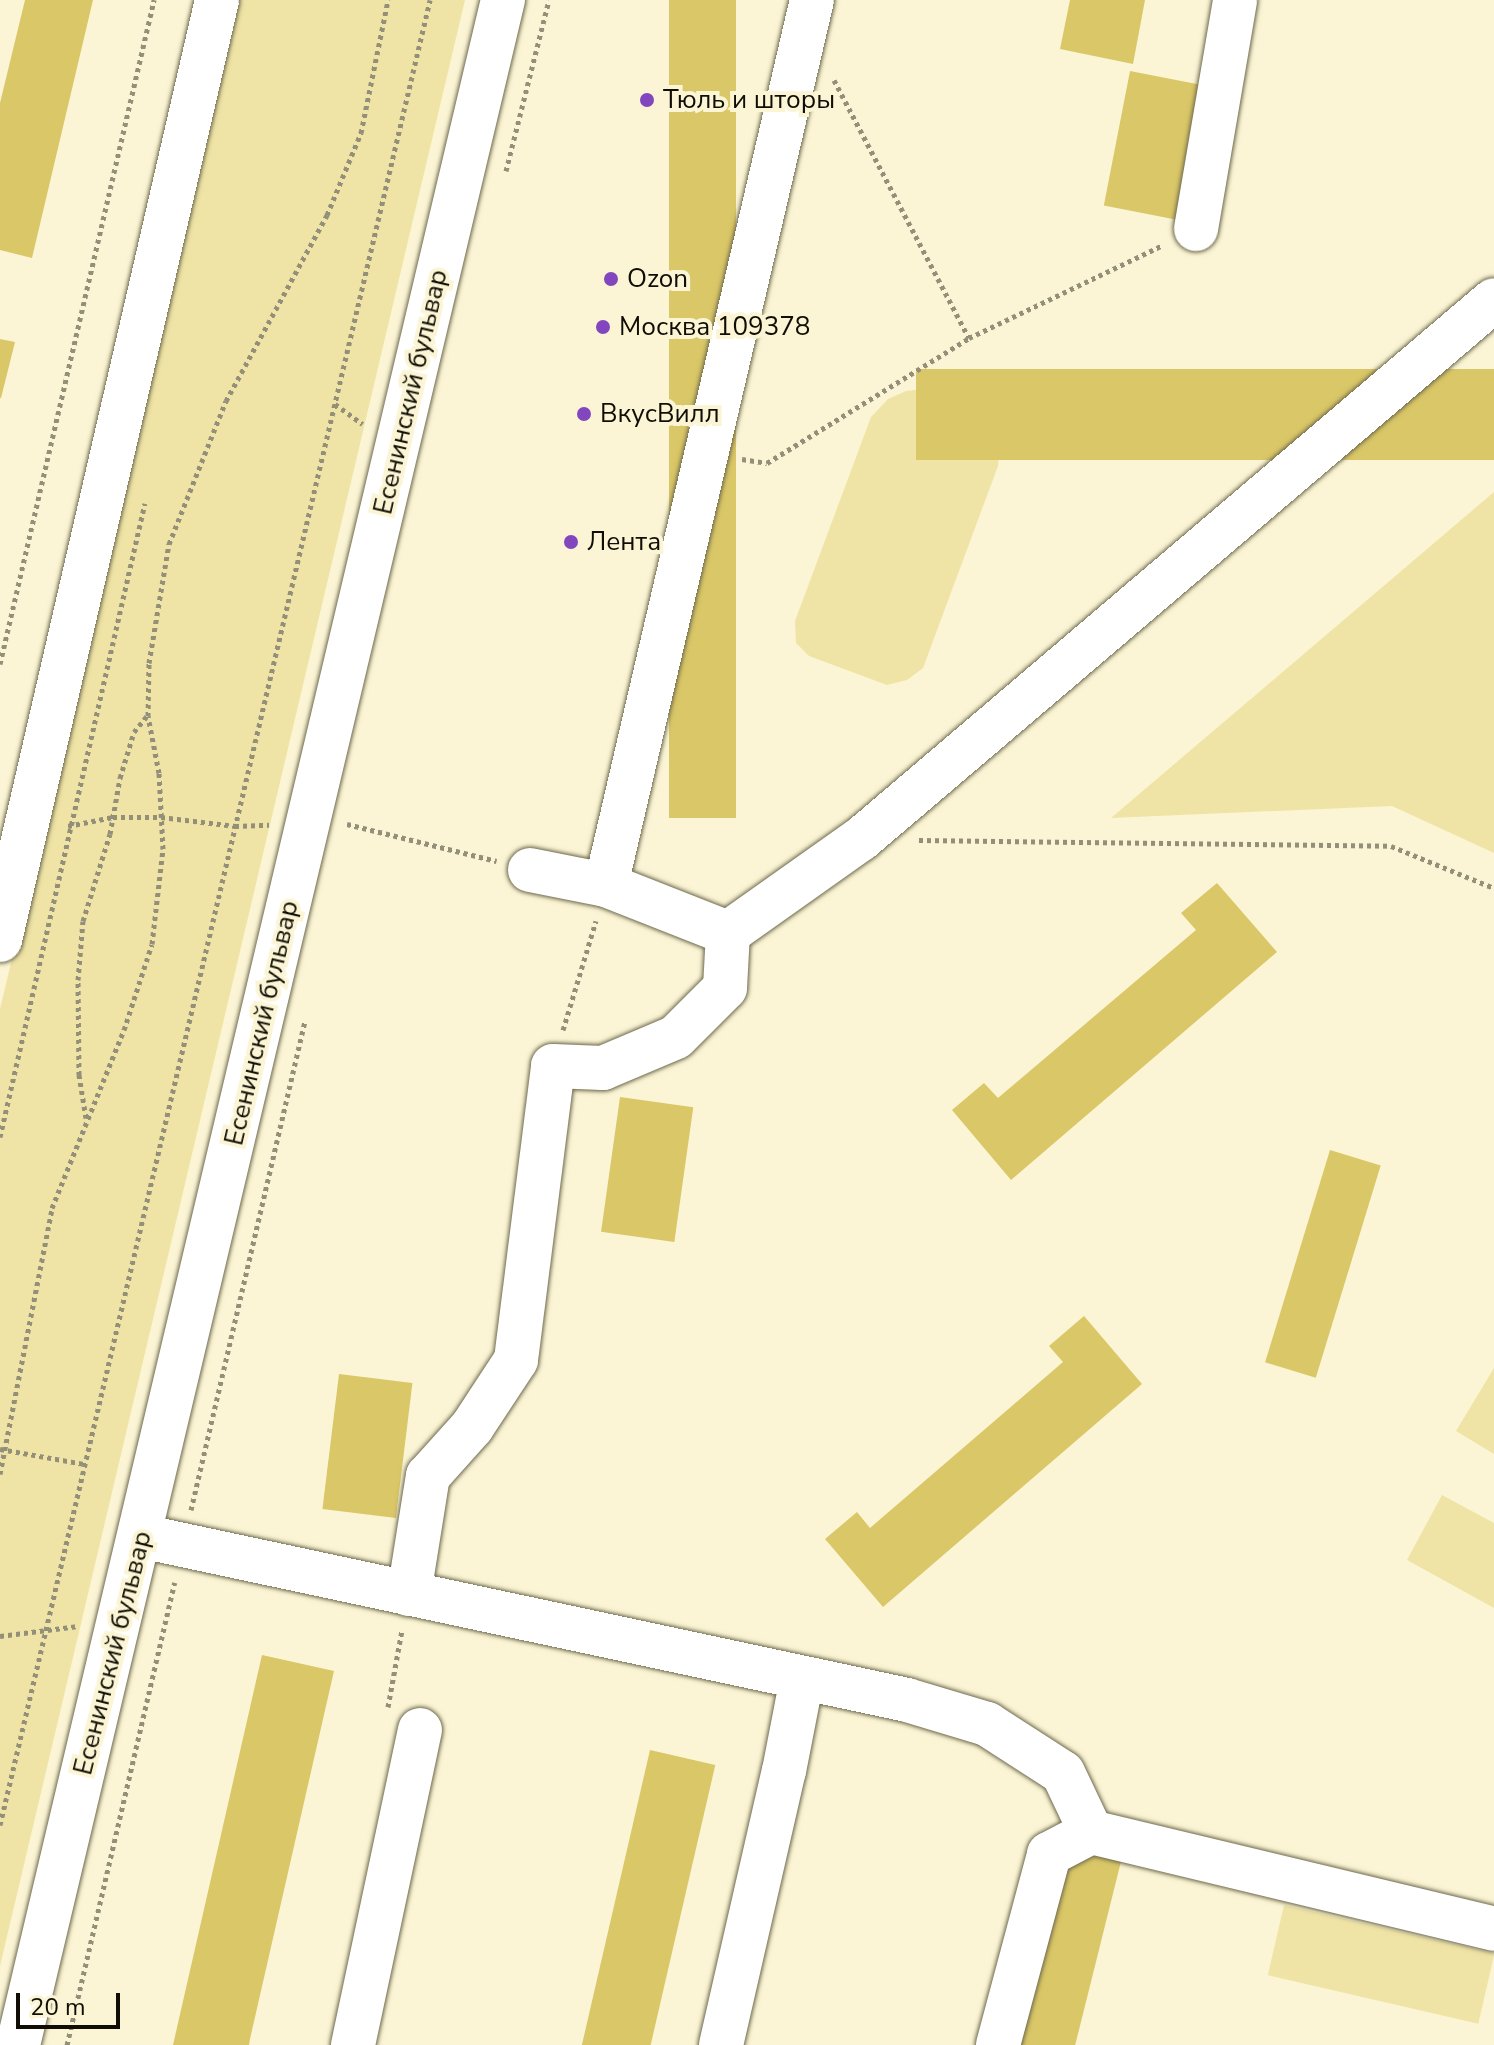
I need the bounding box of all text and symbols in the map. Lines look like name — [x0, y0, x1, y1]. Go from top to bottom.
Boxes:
place label: Тюль и шторы — [663, 84, 835, 116]
marker: Тюль и шторы — [638, 91, 656, 109]
place label: Ozon — [627, 263, 688, 295]
street label: Есенинский бульвар — [368, 267, 454, 517]
marker: Ozon — [602, 270, 620, 288]
place label: Москва 109378 — [619, 311, 810, 343]
marker: Москва 109378 — [594, 318, 612, 336]
place label: ВкусВилл — [600, 398, 720, 430]
marker: ВкусВилл — [575, 405, 593, 423]
place label: Лента — [587, 526, 661, 558]
marker: Лента — [562, 533, 580, 551]
street label: Есенинский бульвар — [219, 898, 305, 1148]
street label: Есенинский бульвар — [68, 1528, 158, 1778]
scale bar — [20, 1977, 124, 2027]
text: 20 m — [30, 1991, 86, 2023]

